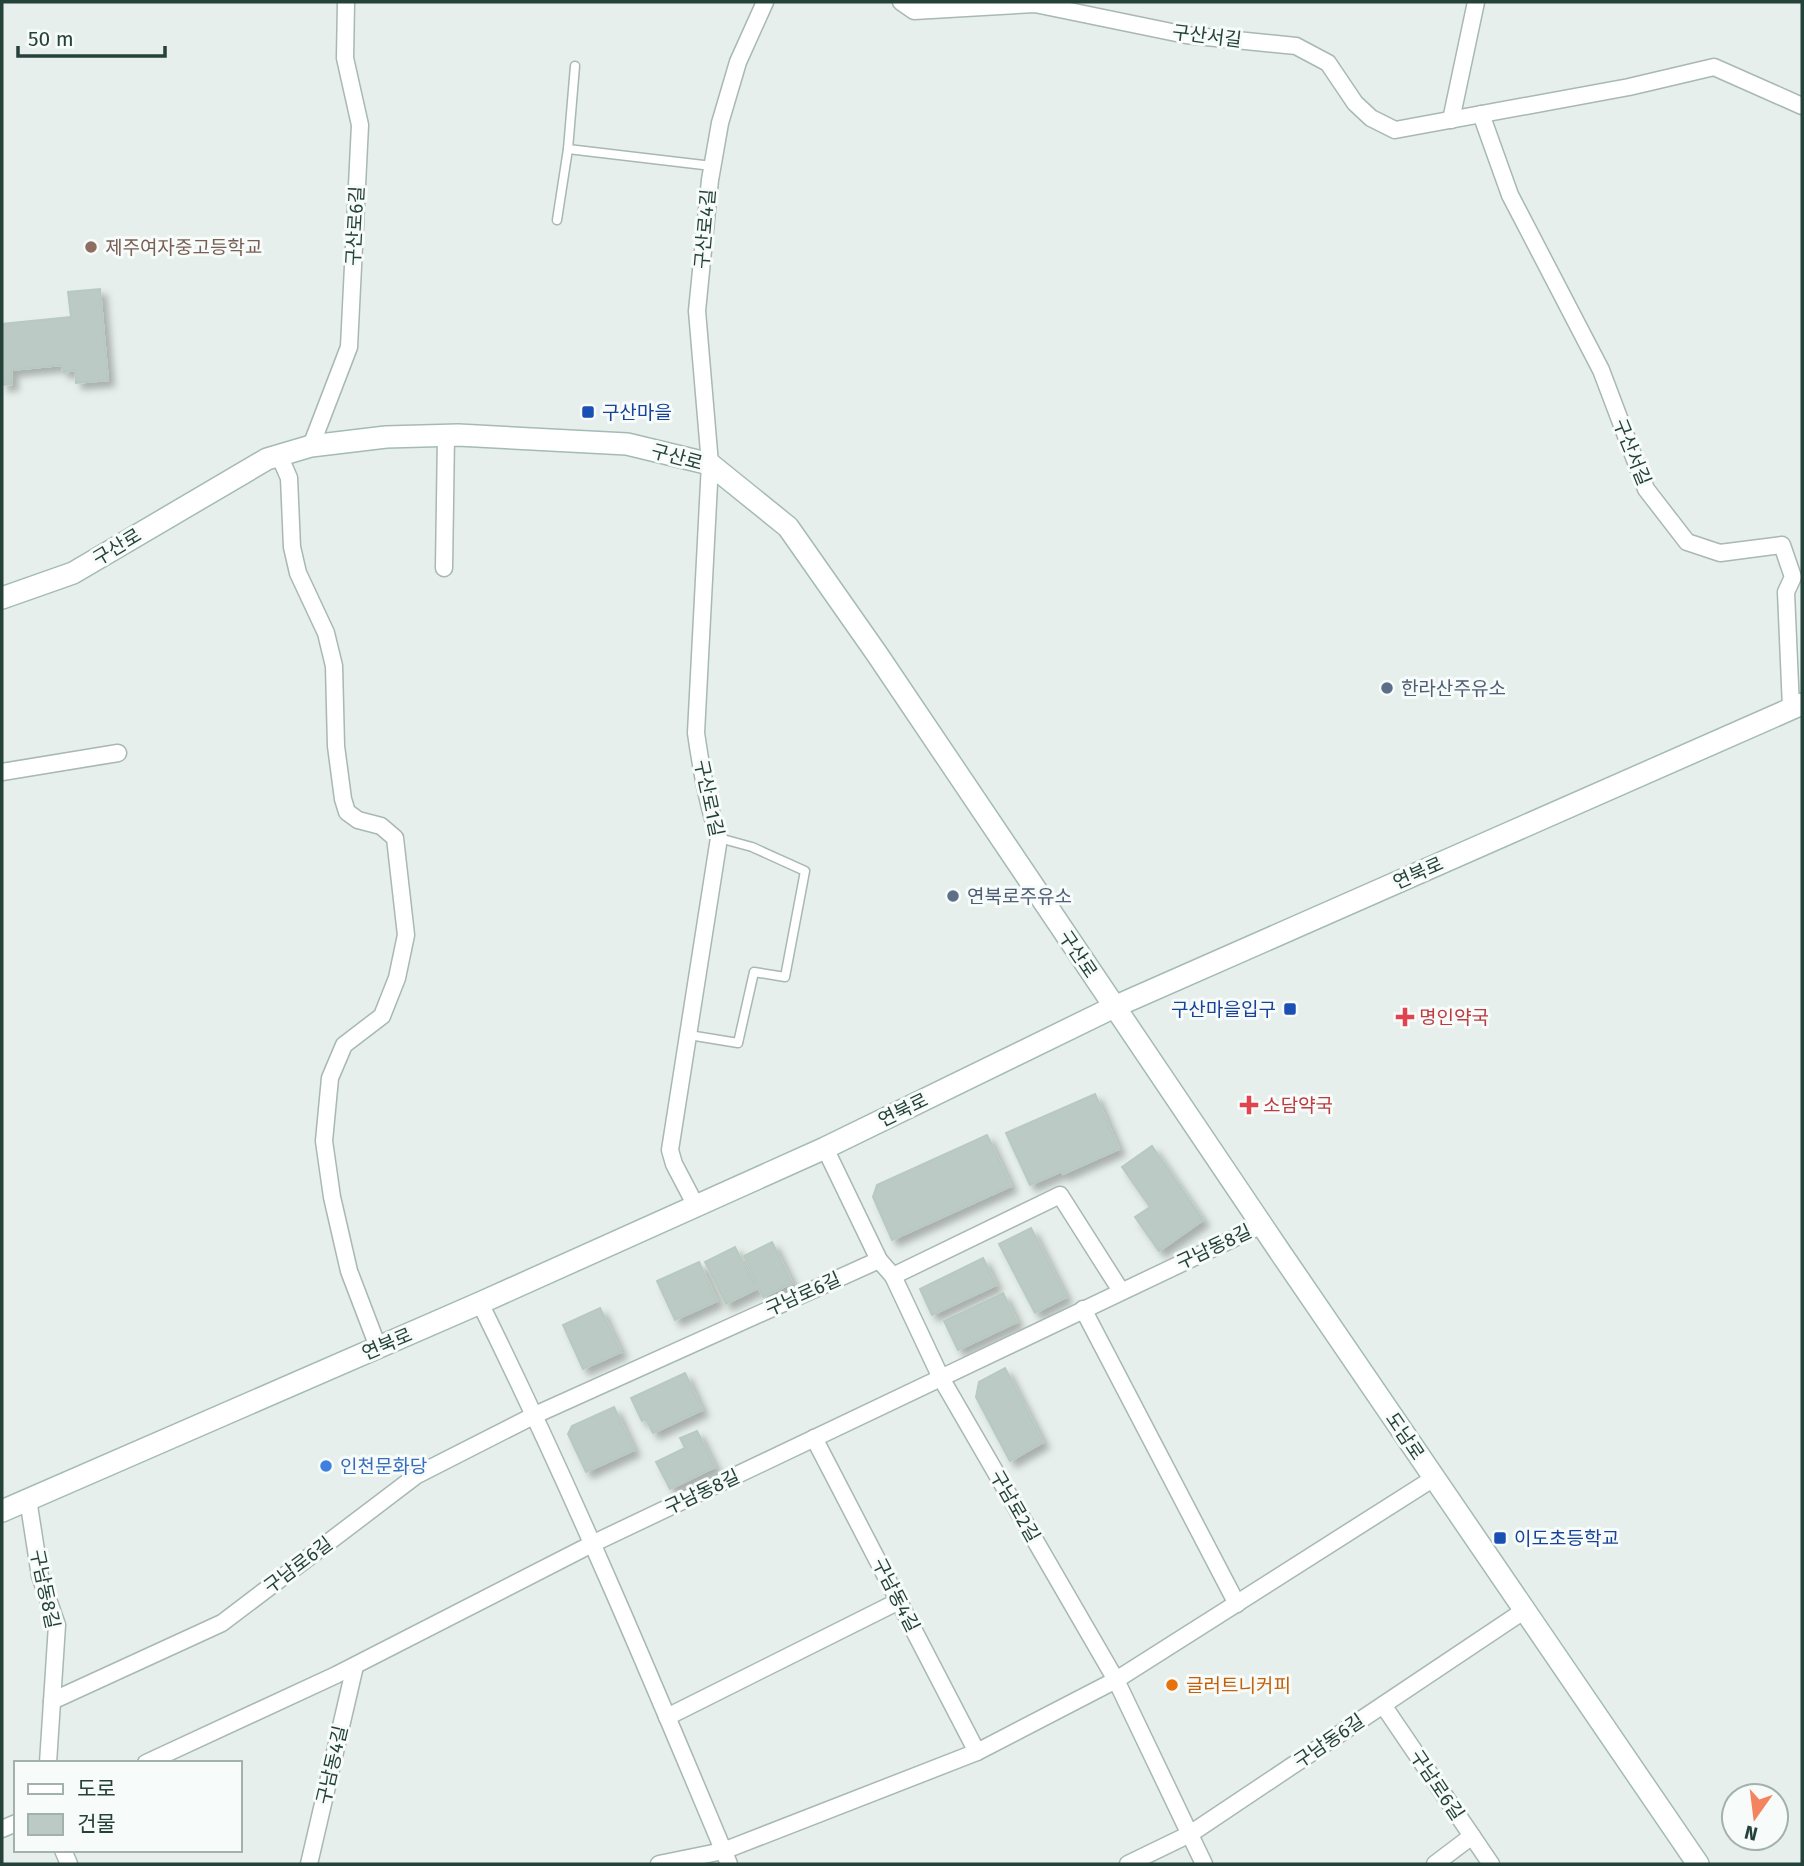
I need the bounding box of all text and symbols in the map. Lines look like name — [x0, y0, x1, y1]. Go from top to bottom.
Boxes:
scale bar — [18, 14, 164, 58]
street label: 구산서길 — [1171, 20, 1243, 52]
text: 50 m — [28, 26, 74, 52]
street label: 구산로6길 — [341, 185, 369, 267]
street label: 구산로4길 — [690, 188, 720, 270]
place label: 제주여자중고등학교 — [105, 236, 262, 259]
marker: 제주여자중고등학교 — [83, 239, 99, 255]
place label: 구산마을 — [602, 401, 672, 424]
marker: 구산마을 — [580, 404, 596, 420]
street label: 구산서길 — [1608, 415, 1656, 489]
street label: 구산로 — [649, 439, 705, 475]
street label: 구산로 — [89, 524, 145, 570]
place label: 한라산주유소 — [1401, 677, 1506, 700]
marker: 한라산주유소 — [1379, 680, 1395, 696]
street label: 구산로1길 — [690, 757, 728, 839]
street label: 연북로 — [1389, 852, 1447, 894]
place label: 연북로주유소 — [967, 885, 1072, 908]
marker: 연북로주유소 — [945, 888, 961, 904]
street label: 구산로 — [1054, 926, 1102, 982]
place label: 구산마을입구 — [1171, 998, 1276, 1021]
marker: 구산마을입구 — [1282, 1001, 1298, 1017]
place label: 명인약국 — [1419, 1006, 1489, 1029]
marker: 명인약국 — [1397, 1009, 1413, 1025]
street label: 연북로 — [874, 1088, 932, 1132]
place label: 소담약국 — [1263, 1094, 1333, 1117]
marker: 소담약국 — [1241, 1097, 1257, 1113]
street label: 구남동8길 — [1173, 1220, 1255, 1274]
street label: 구남로6길 — [762, 1267, 844, 1321]
street label: 연북로 — [358, 1323, 416, 1365]
street label: 도남로 — [1381, 1408, 1429, 1464]
place label: 인천문화당 — [340, 1455, 427, 1478]
marker: 인천문화당 — [318, 1458, 334, 1474]
street label: 구남동8길 — [661, 1465, 743, 1519]
street label: 구남로2길 — [985, 1466, 1045, 1546]
place label: 이도초등학교 — [1514, 1527, 1619, 1550]
marker: 이도초등학교 — [1492, 1530, 1508, 1546]
street label: 구남로6길 — [259, 1532, 337, 1598]
street label: 구남동8길 — [25, 1547, 65, 1631]
street label: 구남동4길 — [868, 1554, 924, 1636]
place label: 글러트니커피 — [1186, 1674, 1291, 1697]
marker: 글러트니커피 — [1164, 1677, 1180, 1693]
street label: 구남동6길 — [1289, 1709, 1369, 1773]
street label: 구남동4길 — [312, 1723, 352, 1807]
street label: 구남로6길 — [1405, 1745, 1469, 1825]
legend — [14, 1761, 242, 1852]
text: 도로 — [77, 1776, 116, 1802]
north arrow — [1720, 1782, 1790, 1852]
text: 건물 — [77, 1811, 116, 1837]
text: N — [1742, 1820, 1760, 1846]

